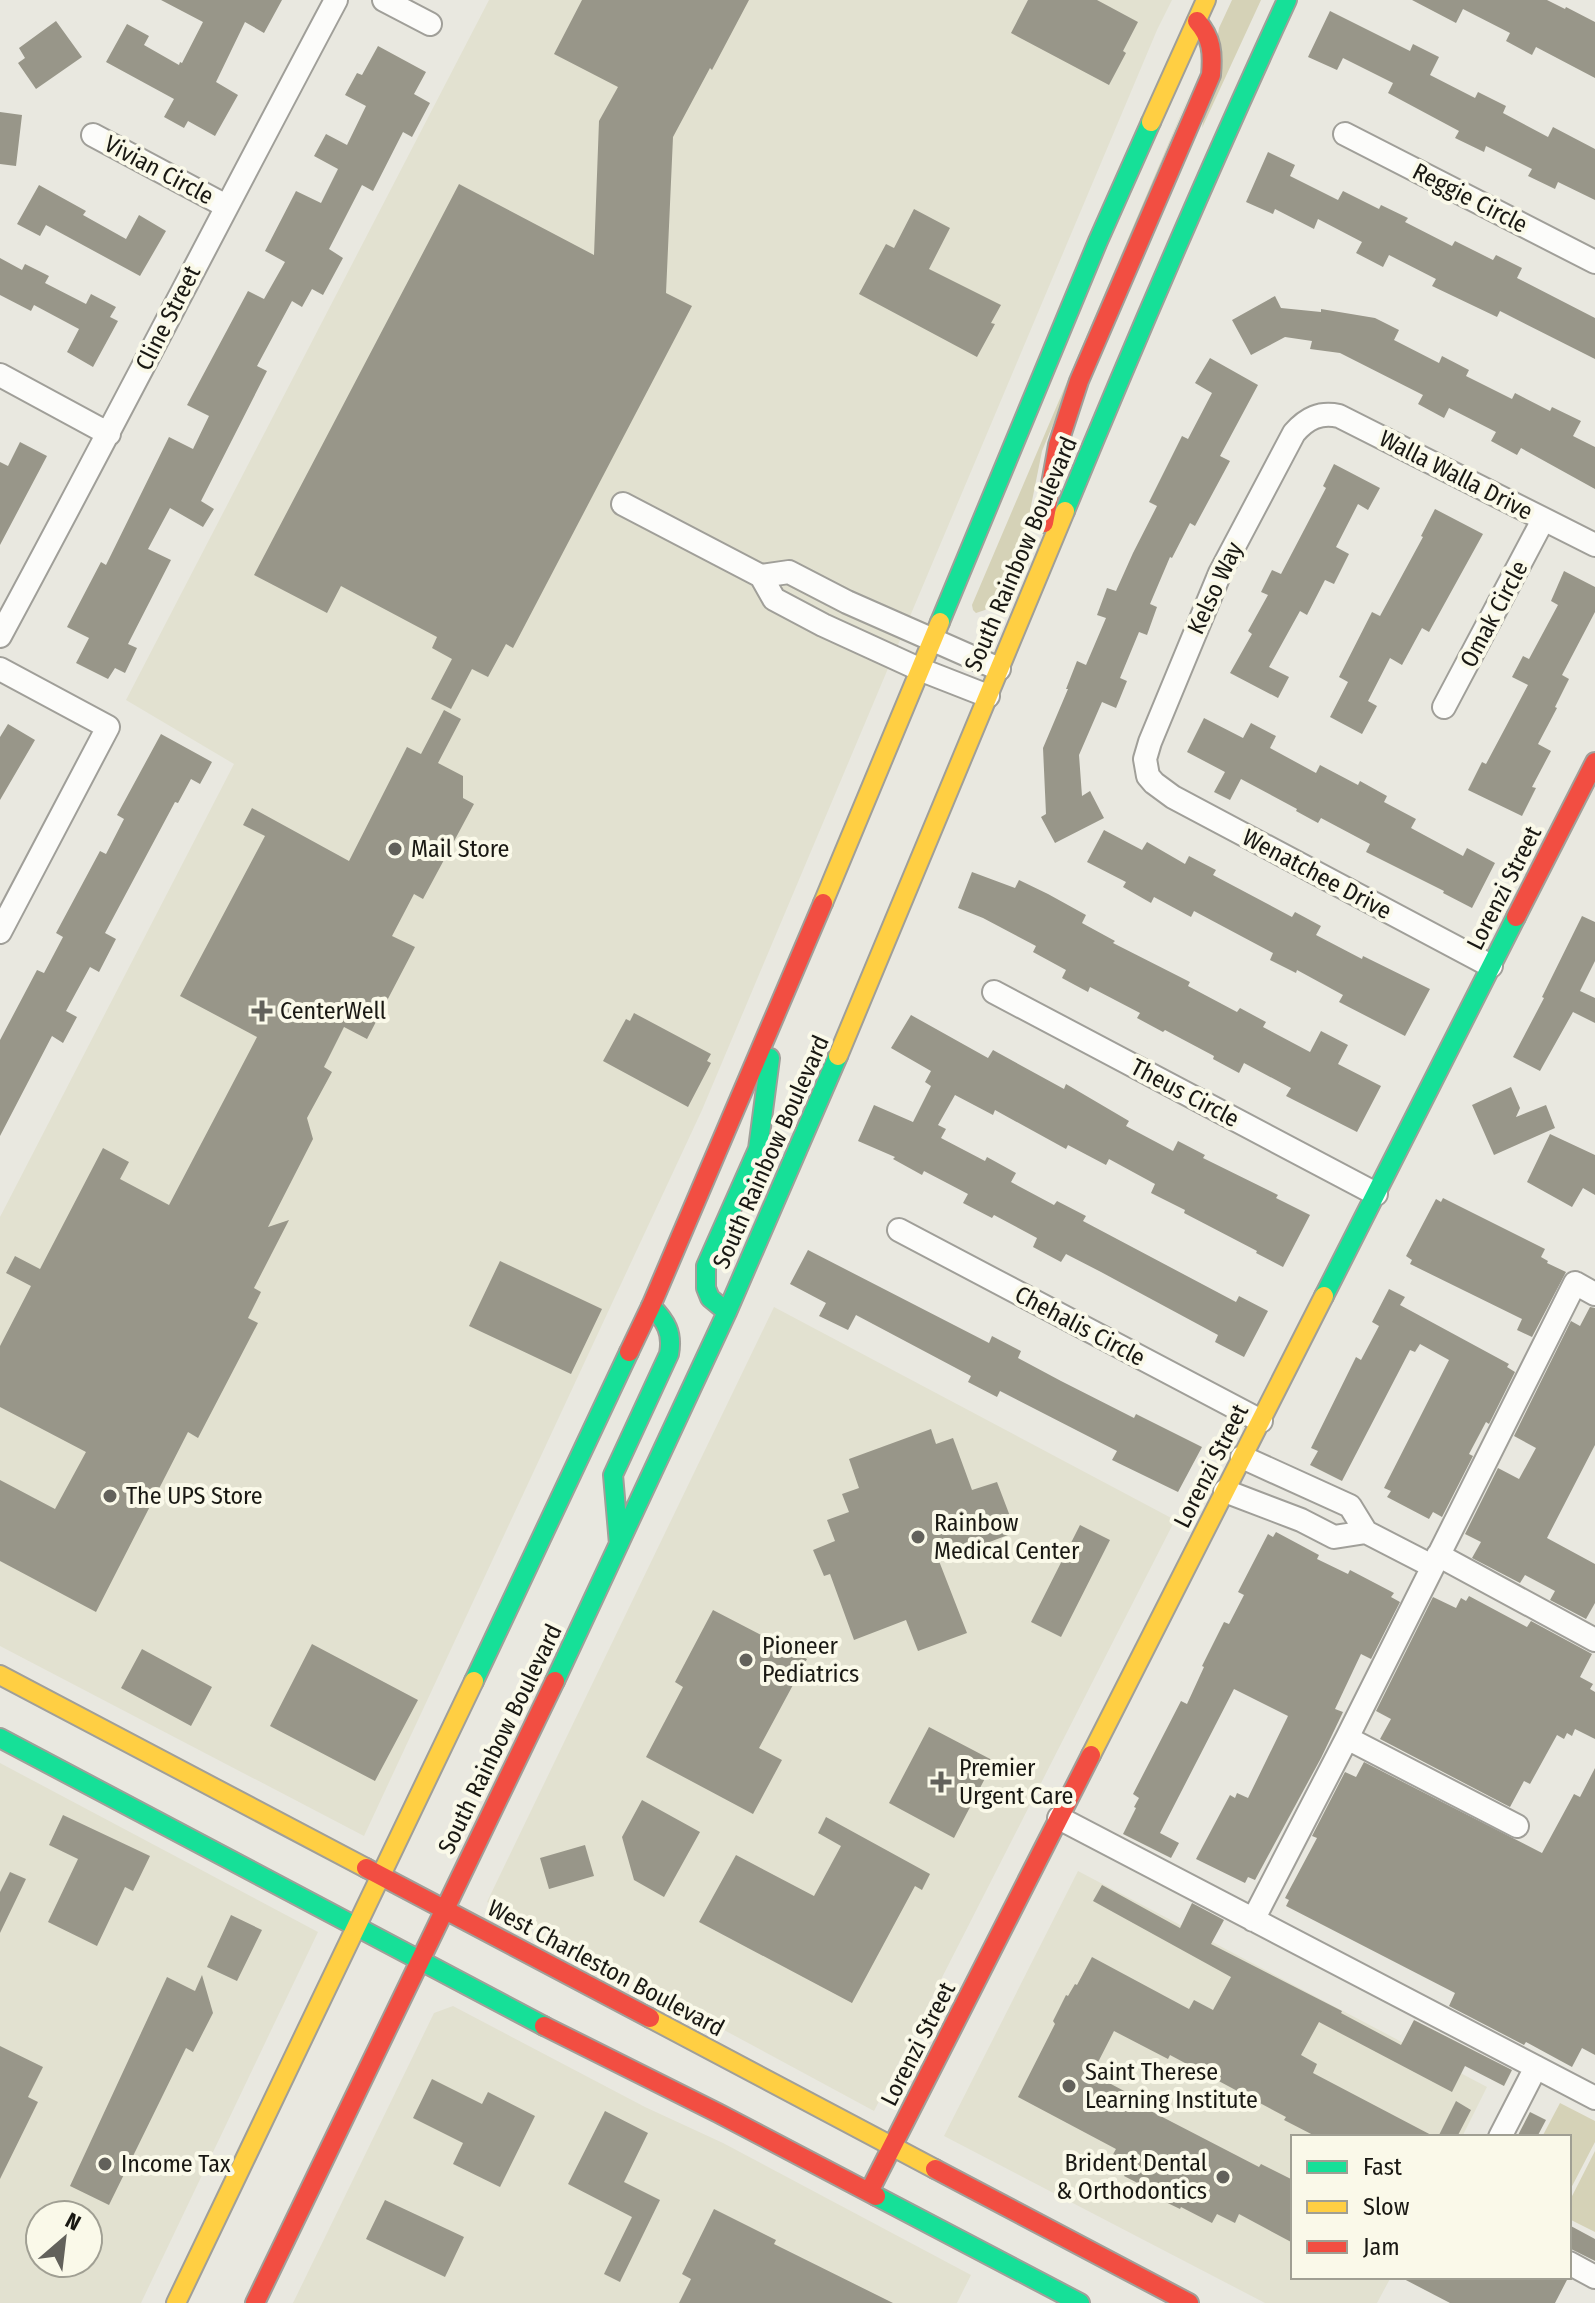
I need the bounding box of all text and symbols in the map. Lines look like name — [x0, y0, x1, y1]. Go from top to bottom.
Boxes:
street label: Vivian Circle — [100, 130, 218, 210]
street label: Reggie Circle — [1408, 157, 1532, 239]
street label: Cline Street — [130, 261, 206, 375]
street label: Walla Walla Drive — [1375, 424, 1537, 526]
street label: South Rainbow Boulevard — [959, 432, 1083, 676]
street label: Kelso Way — [1182, 537, 1249, 639]
street label: Omak Circle — [1454, 556, 1534, 672]
street label: Lorenzi Street — [1461, 821, 1547, 955]
street label: Wenatchee Drive — [1238, 823, 1396, 925]
place label: Mail Store — [411, 835, 509, 863]
marker: Mail Store — [386, 840, 404, 858]
place label: CenterWell — [280, 997, 386, 1025]
marker: CenterWell — [251, 1000, 273, 1022]
street label: South Rainbow Boulevard — [707, 1031, 835, 1273]
street label: Theus Circle — [1126, 1053, 1244, 1133]
street label: Chehalis Circle — [1010, 1280, 1150, 1372]
street label: Lorenzi Street — [1168, 1399, 1254, 1533]
place label: The UPS Store — [126, 1482, 263, 1510]
marker: The UPS Store — [101, 1487, 119, 1505]
place label: Rainbow Medical Center — [934, 1509, 1080, 1565]
marker: Rainbow Medical Center — [909, 1528, 927, 1546]
street label: South Rainbow Boulevard — [432, 1620, 568, 1858]
place label: Pioneer Pediatrics — [762, 1632, 859, 1688]
marker: Pioneer Pediatrics — [737, 1651, 755, 1669]
place label: Premier Urgent Care — [959, 1754, 1073, 1810]
marker: Premier Urgent Care — [930, 1771, 952, 1793]
street label: West Charleston Boulevard — [483, 1894, 729, 2042]
street label: Lorenzi Street — [875, 1977, 961, 2111]
place label: Saint Therese Learning Institute — [1085, 2058, 1258, 2114]
marker: Saint Therese Learning Institute — [1060, 2077, 1078, 2095]
legend — [1291, 2135, 1571, 2279]
place label: Brident Dental & Orthodontics — [1056, 2149, 1207, 2205]
place label: Income Tax — [121, 2150, 231, 2178]
text: Fast — [1363, 2153, 1402, 2181]
marker: Income Tax — [96, 2155, 114, 2173]
marker: Brident Dental & Orthodontics — [1214, 2168, 1232, 2186]
text: Slow — [1363, 2193, 1410, 2221]
north arrow — [24, 2199, 104, 2279]
text: N — [61, 2207, 85, 2237]
text: Jam — [1363, 2233, 1400, 2261]

